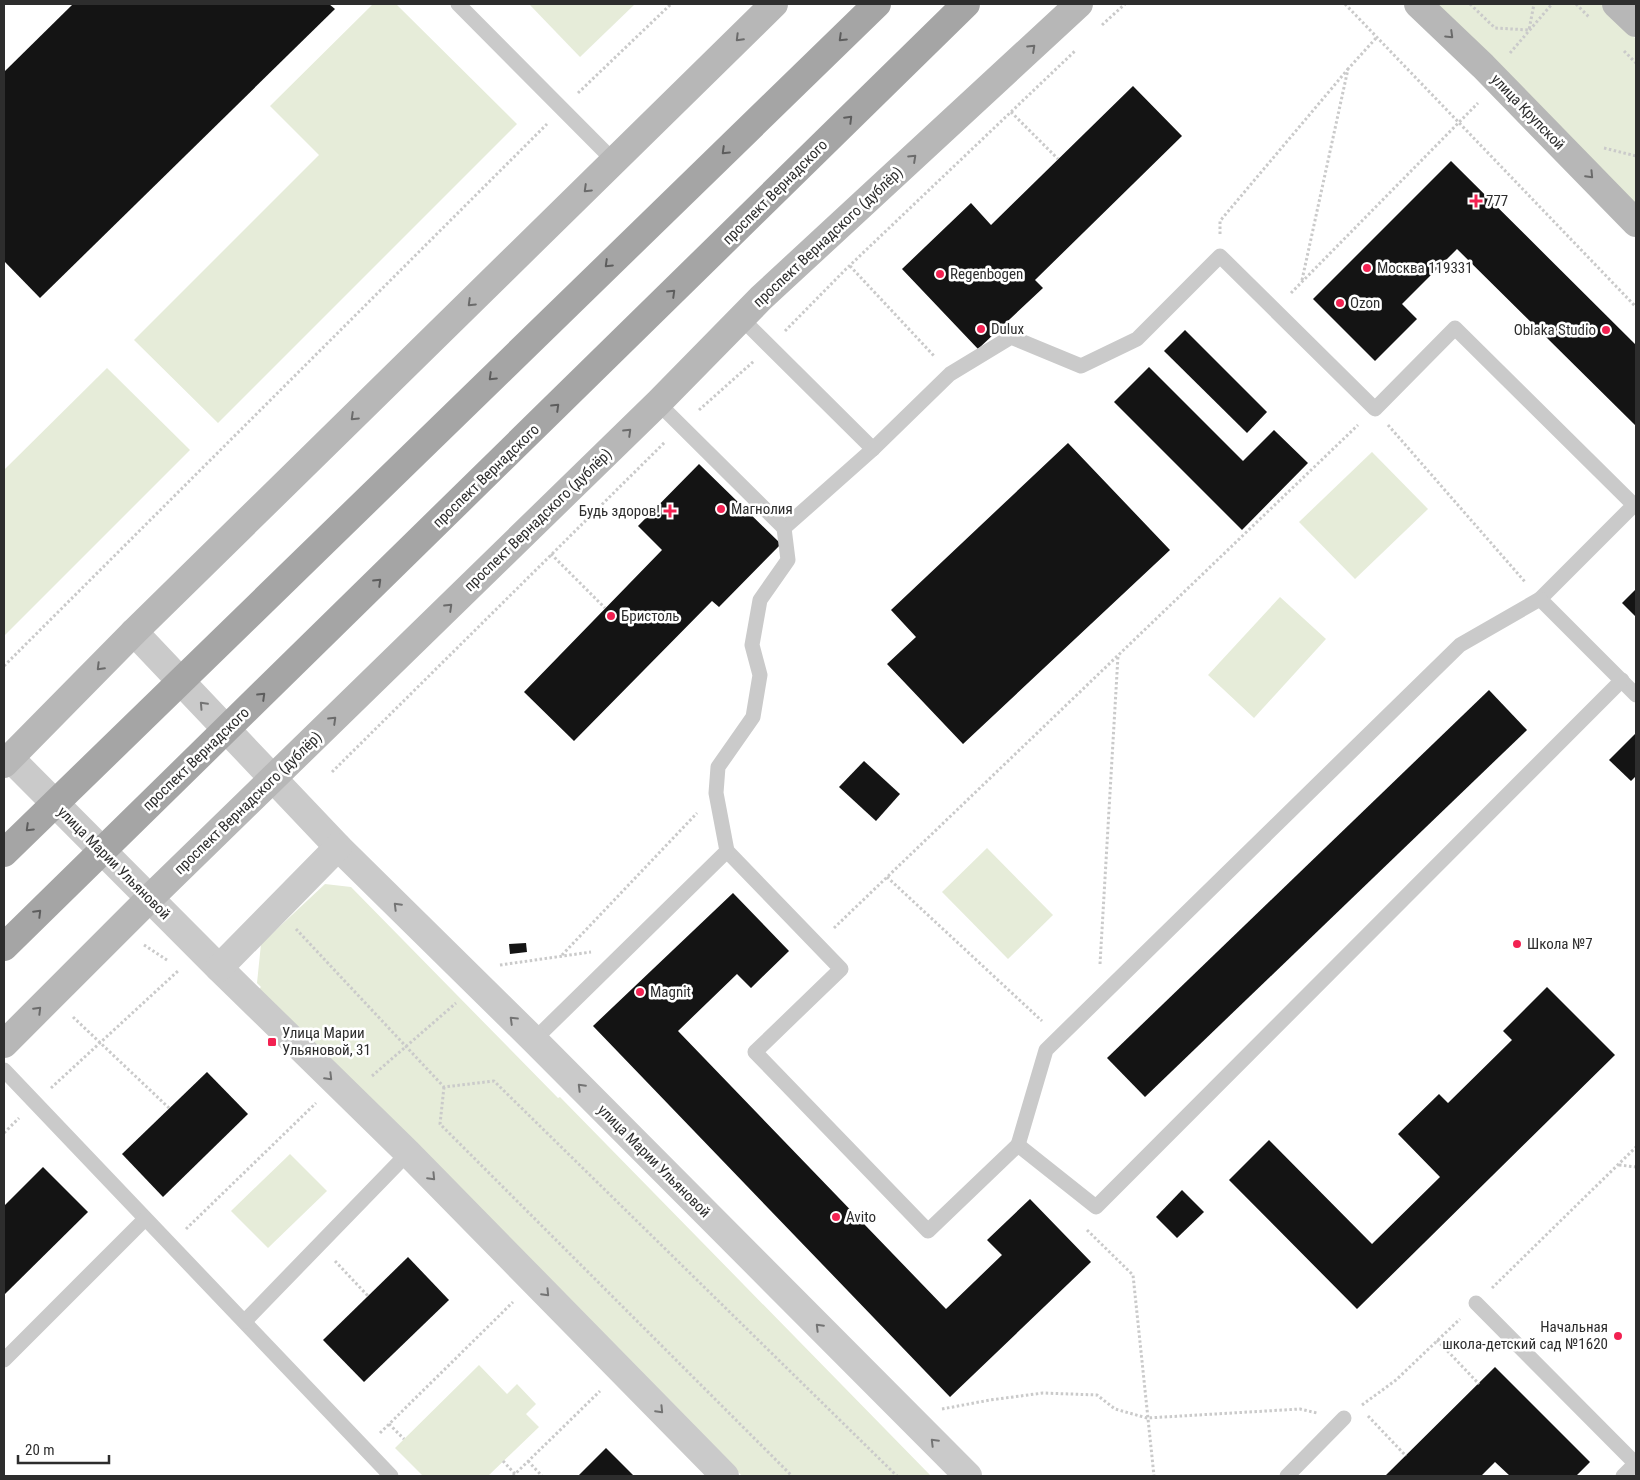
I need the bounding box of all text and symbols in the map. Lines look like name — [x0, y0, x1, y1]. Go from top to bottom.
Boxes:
one-way arrow — [1444, 29, 1453, 38]
one-way arrow — [736, 32, 745, 41]
one-way arrow — [838, 32, 847, 41]
one-way arrow — [1026, 45, 1035, 54]
street label: улица Крупской — [1487, 70, 1569, 154]
one-way arrow — [843, 116, 852, 125]
street label: проспект Вернадского — [719, 136, 831, 248]
one-way arrow — [722, 145, 731, 154]
one-way arrow — [907, 155, 916, 164]
street label: проспект Вернадского (дублёр) — [750, 163, 906, 311]
one-way arrow — [1584, 170, 1593, 179]
one-way arrow — [583, 183, 592, 192]
place label: 777 — [1486, 192, 1508, 210]
marker: 777 — [1470, 195, 1482, 207]
one-way arrow — [605, 258, 614, 267]
place label: Москва 119331 — [1377, 259, 1473, 277]
marker: Москва 119331 — [1361, 262, 1373, 274]
place label: Regenbogen — [950, 265, 1023, 283]
marker: Regenbogen — [934, 268, 946, 280]
one-way arrow — [666, 290, 675, 299]
place label: Ozon — [1350, 294, 1380, 312]
one-way arrow — [467, 297, 476, 306]
marker: Ozon — [1334, 297, 1346, 309]
place label: Dulux — [991, 320, 1025, 338]
place label: Oblaka Studio — [1514, 321, 1596, 339]
marker: Dulux — [975, 323, 987, 335]
marker: Oblaka Studio — [1600, 324, 1612, 336]
one-way arrow — [489, 371, 498, 380]
one-way arrow — [550, 404, 559, 413]
one-way arrow — [351, 411, 360, 420]
street label: проспект Вернадского — [429, 421, 543, 531]
one-way arrow — [622, 429, 631, 438]
street label: проспект Вернадского (дублёр) — [461, 445, 615, 595]
place label: Магнолия — [731, 500, 793, 518]
place label: Будь здоров! — [579, 502, 660, 520]
marker: Магнолия — [715, 503, 727, 515]
marker: Будь здоров! — [664, 505, 676, 517]
one-way arrow — [372, 579, 381, 588]
one-way arrow — [444, 604, 453, 613]
place label: Бристоль — [621, 607, 680, 625]
marker: Бристоль — [605, 610, 617, 622]
one-way arrow — [97, 661, 106, 670]
one-way arrow — [256, 693, 265, 702]
one-way arrow — [200, 702, 209, 711]
street label: проспект Вернадского — [139, 704, 253, 814]
one-way arrow — [327, 717, 336, 726]
street label: проспект Вернадского (дублёр) — [171, 728, 325, 878]
street label: улица Марии Ульяновой — [54, 803, 174, 923]
one-way arrow — [26, 822, 35, 831]
one-way arrow — [394, 902, 403, 911]
one-way arrow — [33, 910, 42, 919]
place label: Школа №7 — [1527, 935, 1593, 953]
marker: Школа №7 — [1511, 938, 1523, 950]
place label: Magnit — [650, 983, 691, 1001]
marker: Magnit — [634, 986, 646, 998]
one-way arrow — [32, 1006, 41, 1015]
one-way arrow — [510, 1016, 519, 1025]
place label: Улица Марии Ульяновой, 31 — [282, 1024, 371, 1059]
marker: Улица Марии Ульяновой, 31 — [266, 1036, 278, 1048]
one-way arrow — [323, 1071, 332, 1080]
one-way arrow — [578, 1084, 587, 1093]
street label: улица Марии Ульяновой — [594, 1101, 714, 1221]
one-way arrow — [426, 1172, 435, 1181]
place label: Avito — [846, 1208, 876, 1226]
marker: Avito — [830, 1211, 842, 1223]
one-way arrow — [540, 1288, 549, 1297]
place label: Начальная школа-детский сад №1620 — [1442, 1318, 1608, 1353]
one-way arrow — [816, 1323, 825, 1332]
marker: Начальная школа-детский сад №1620 — [1612, 1330, 1624, 1342]
one-way arrow — [654, 1404, 663, 1413]
scale bar — [18, 1432, 109, 1464]
one-way arrow — [931, 1439, 940, 1448]
text: 20 m — [25, 1441, 55, 1459]

